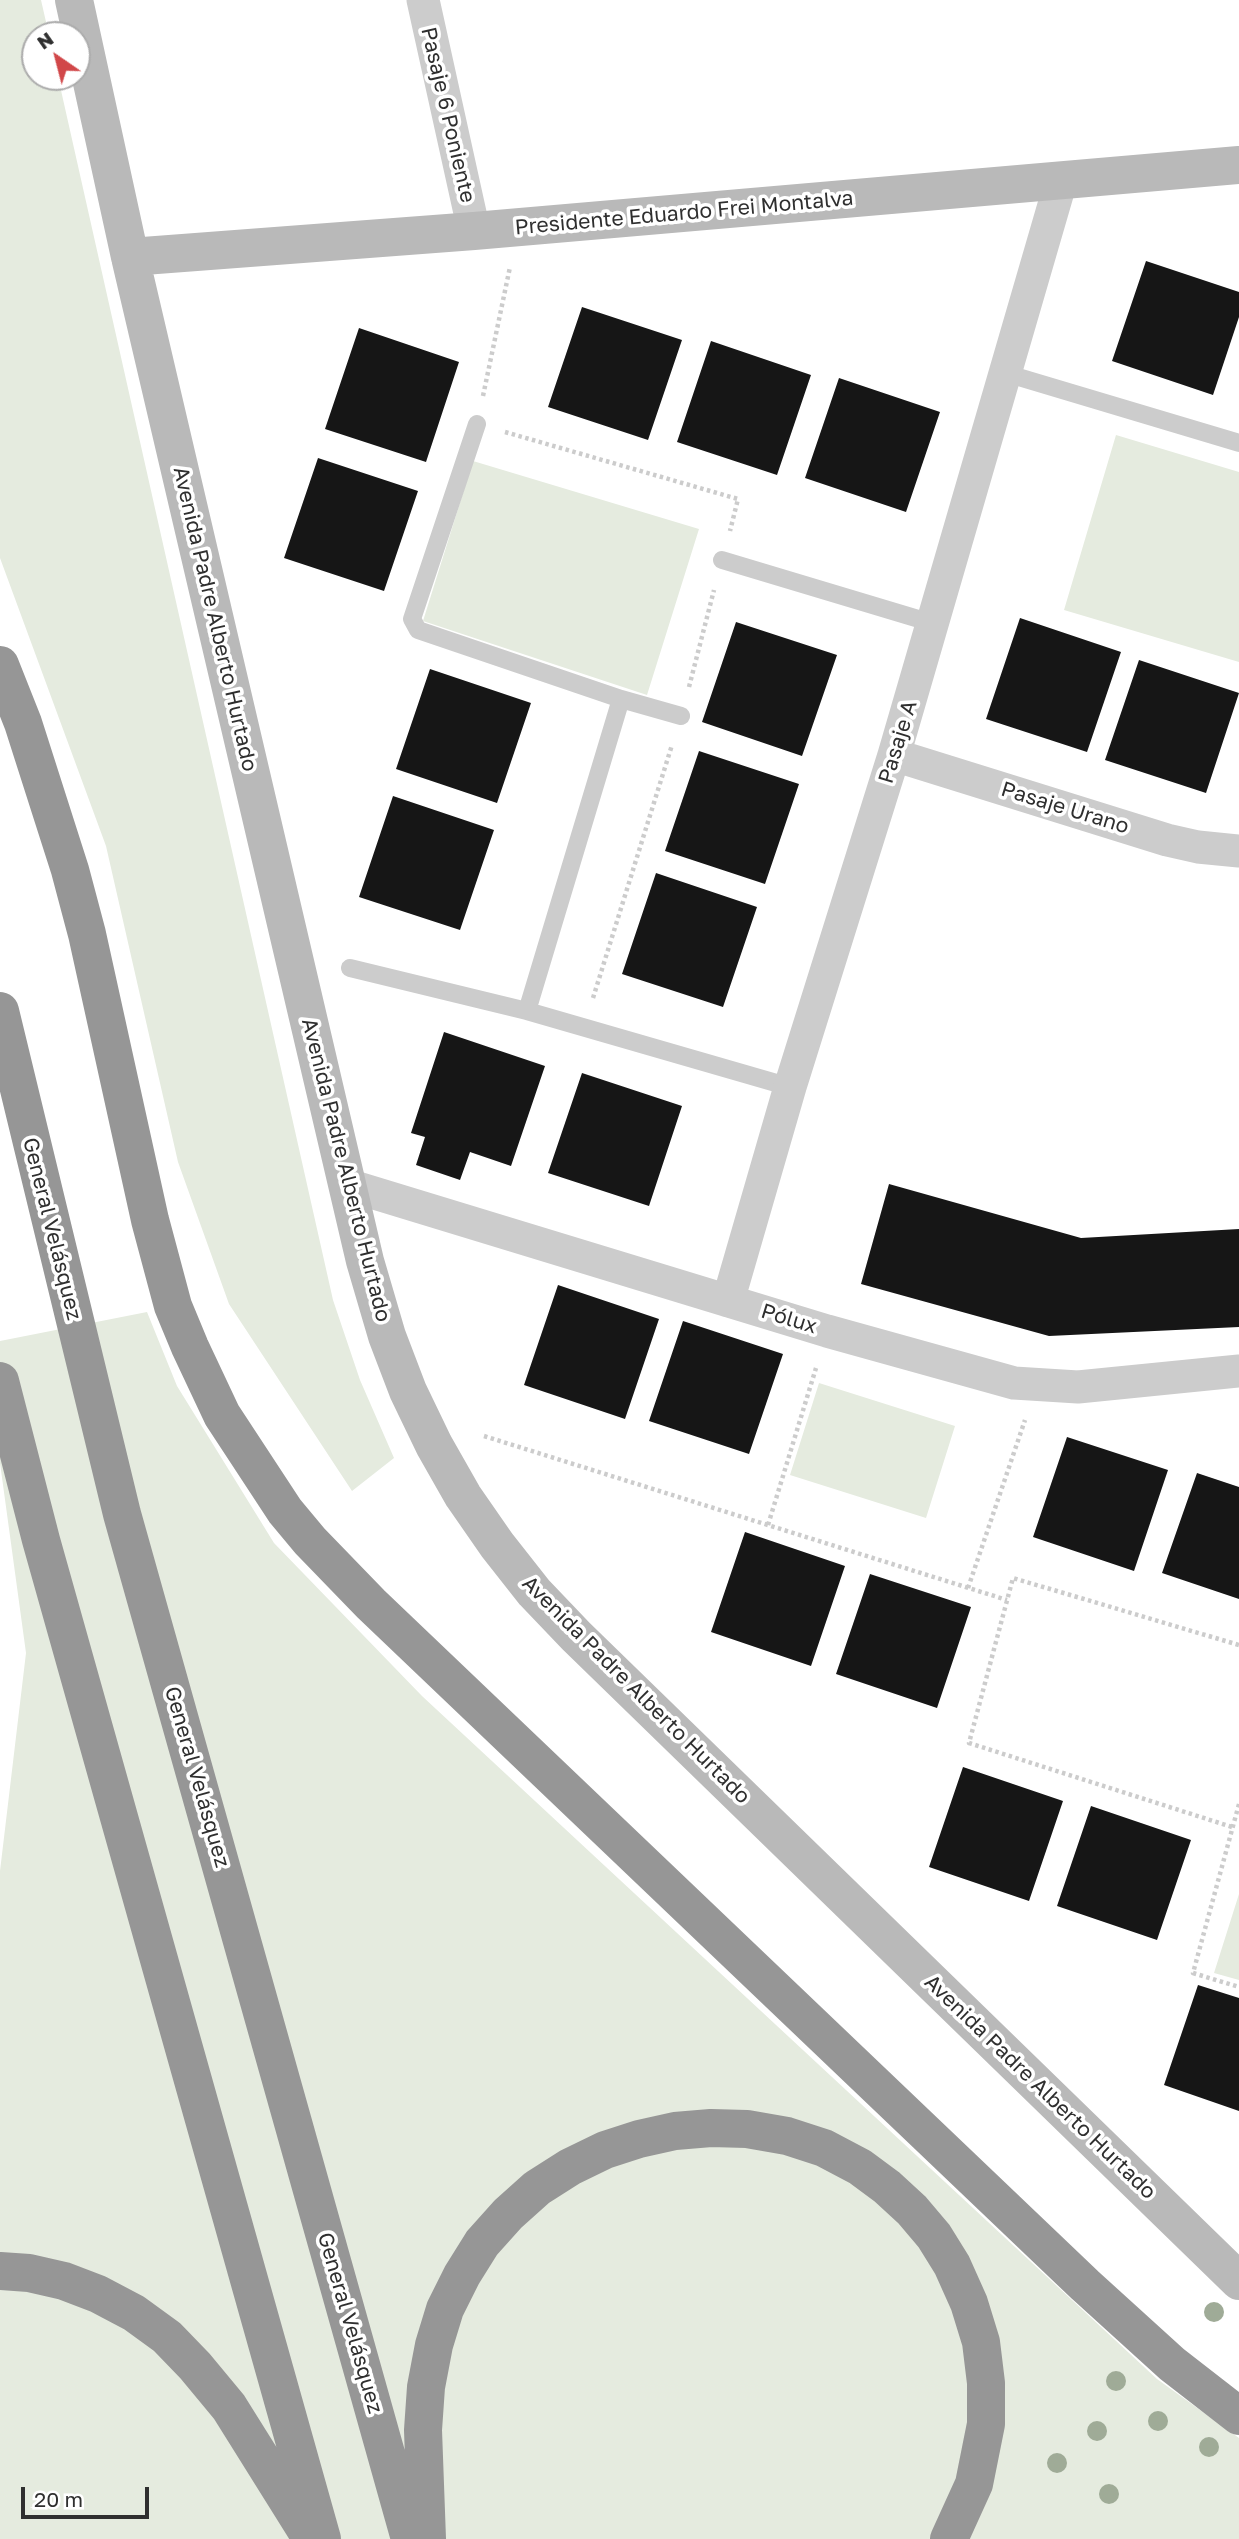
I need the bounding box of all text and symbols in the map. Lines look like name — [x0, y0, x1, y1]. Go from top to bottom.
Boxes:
north arrow — [21, 21, 91, 91]
street label: Pasaje 6 Poniente — [416, 25, 480, 205]
text: N — [32, 26, 57, 54]
street label: Presidente Eduardo Frei Montalva — [514, 186, 854, 240]
street label: Avenida Padre Alberto Hurtado — [168, 464, 262, 774]
street label: Pasaje A — [873, 697, 923, 787]
street label: Pasaje Urano — [998, 777, 1132, 839]
street label: Avenida Padre Alberto Hurtado — [296, 1016, 396, 1324]
street label: General Velásquez — [17, 1135, 87, 1323]
street label: Pólux — [758, 1299, 820, 1339]
street label: Avenida Padre Alberto Hurtado — [517, 1571, 755, 1809]
street label: General Velásquez — [159, 1684, 235, 1870]
street label: Avenida Padre Alberto Hurtado — [919, 1970, 1161, 2204]
street label: General Velásquez — [312, 2230, 388, 2416]
scale bar — [24, 2472, 152, 2516]
text: 20 m — [34, 2486, 83, 2512]

